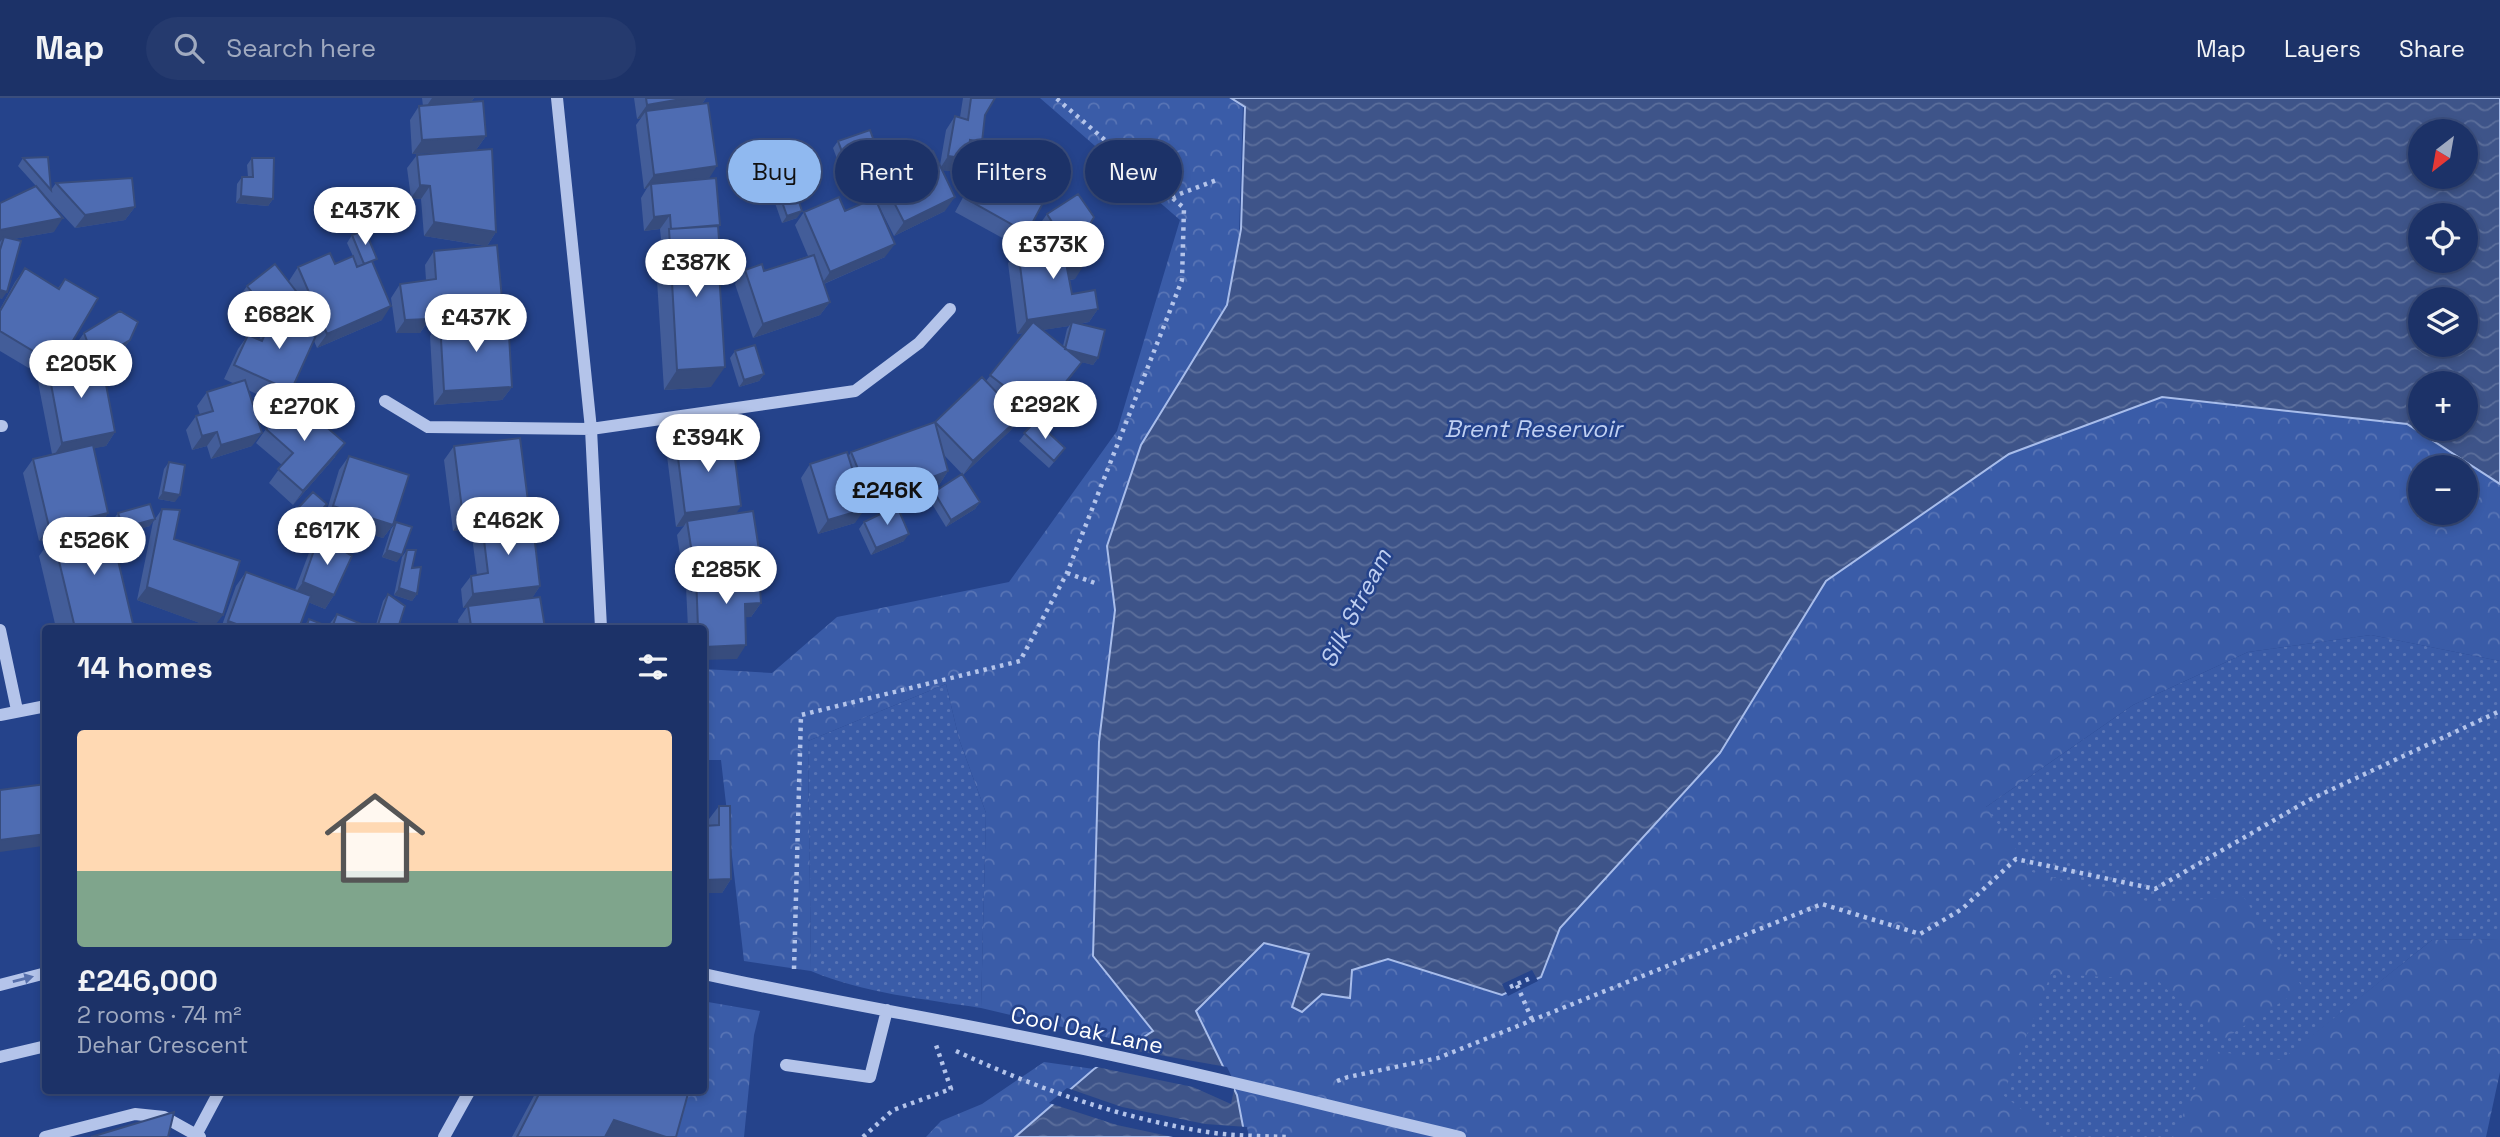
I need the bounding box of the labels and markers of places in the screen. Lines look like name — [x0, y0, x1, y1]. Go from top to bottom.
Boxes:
pin: £437K — [316, 188, 414, 247]
pin: £373K — [1004, 222, 1102, 281]
pin: £387K — [647, 240, 745, 299]
pin: £682K — [230, 292, 328, 351]
pin: £437K — [427, 294, 525, 354]
pin: £205K — [32, 341, 130, 400]
pin: £292K — [996, 382, 1094, 441]
pin: £270K — [255, 384, 353, 443]
pin: £394K — [659, 414, 757, 474]
pin: £246K — [838, 468, 936, 527]
pin: £462K — [459, 498, 557, 557]
pin: £617K — [278, 508, 376, 567]
pin: £526K — [45, 518, 143, 577]
pin: £285K — [677, 546, 775, 606]

